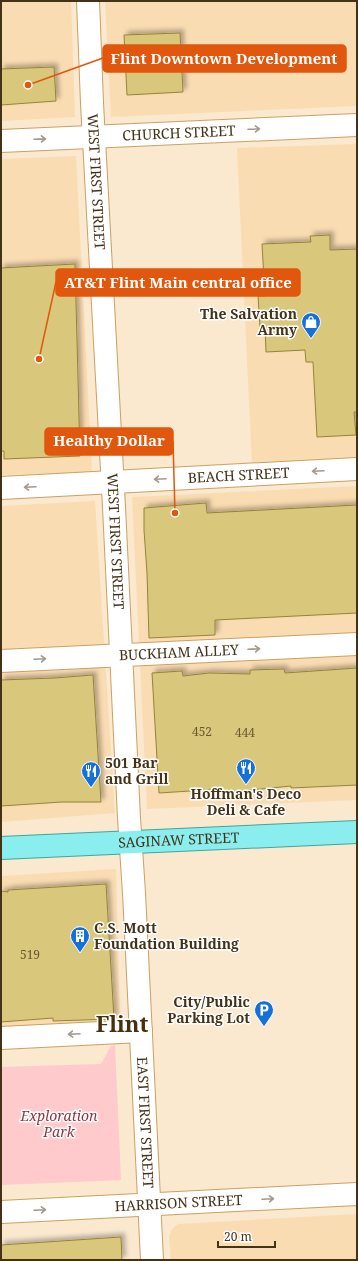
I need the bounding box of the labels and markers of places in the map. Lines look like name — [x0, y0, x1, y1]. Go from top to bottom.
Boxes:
callout: Flint Downtown Development — [103, 45, 346, 72]
callout: AT&T Flint Main central office — [56, 269, 300, 296]
place label: The Salvation Army — [200, 304, 298, 339]
shop icon: The Salvation Army — [300, 311, 322, 339]
callout: Healthy Dollar — [45, 428, 173, 455]
place label: 501 Bar and Grill — [105, 753, 168, 788]
restaurant icon: Hoffman's Deco Deli & Cafe — [235, 757, 257, 785]
restaurant icon: 501 Bar and Grill — [80, 760, 102, 788]
place label: Hoffman's Deco Deli & Cafe — [191, 784, 301, 819]
place label: C.S. Mott Foundation Building — [94, 918, 239, 953]
building icon: C.S. Mott Foundation Building — [69, 925, 91, 953]
place label: City/Public Parking Lot — [167, 992, 250, 1027]
parking icon: City/Public Parking Lot — [253, 999, 275, 1027]

